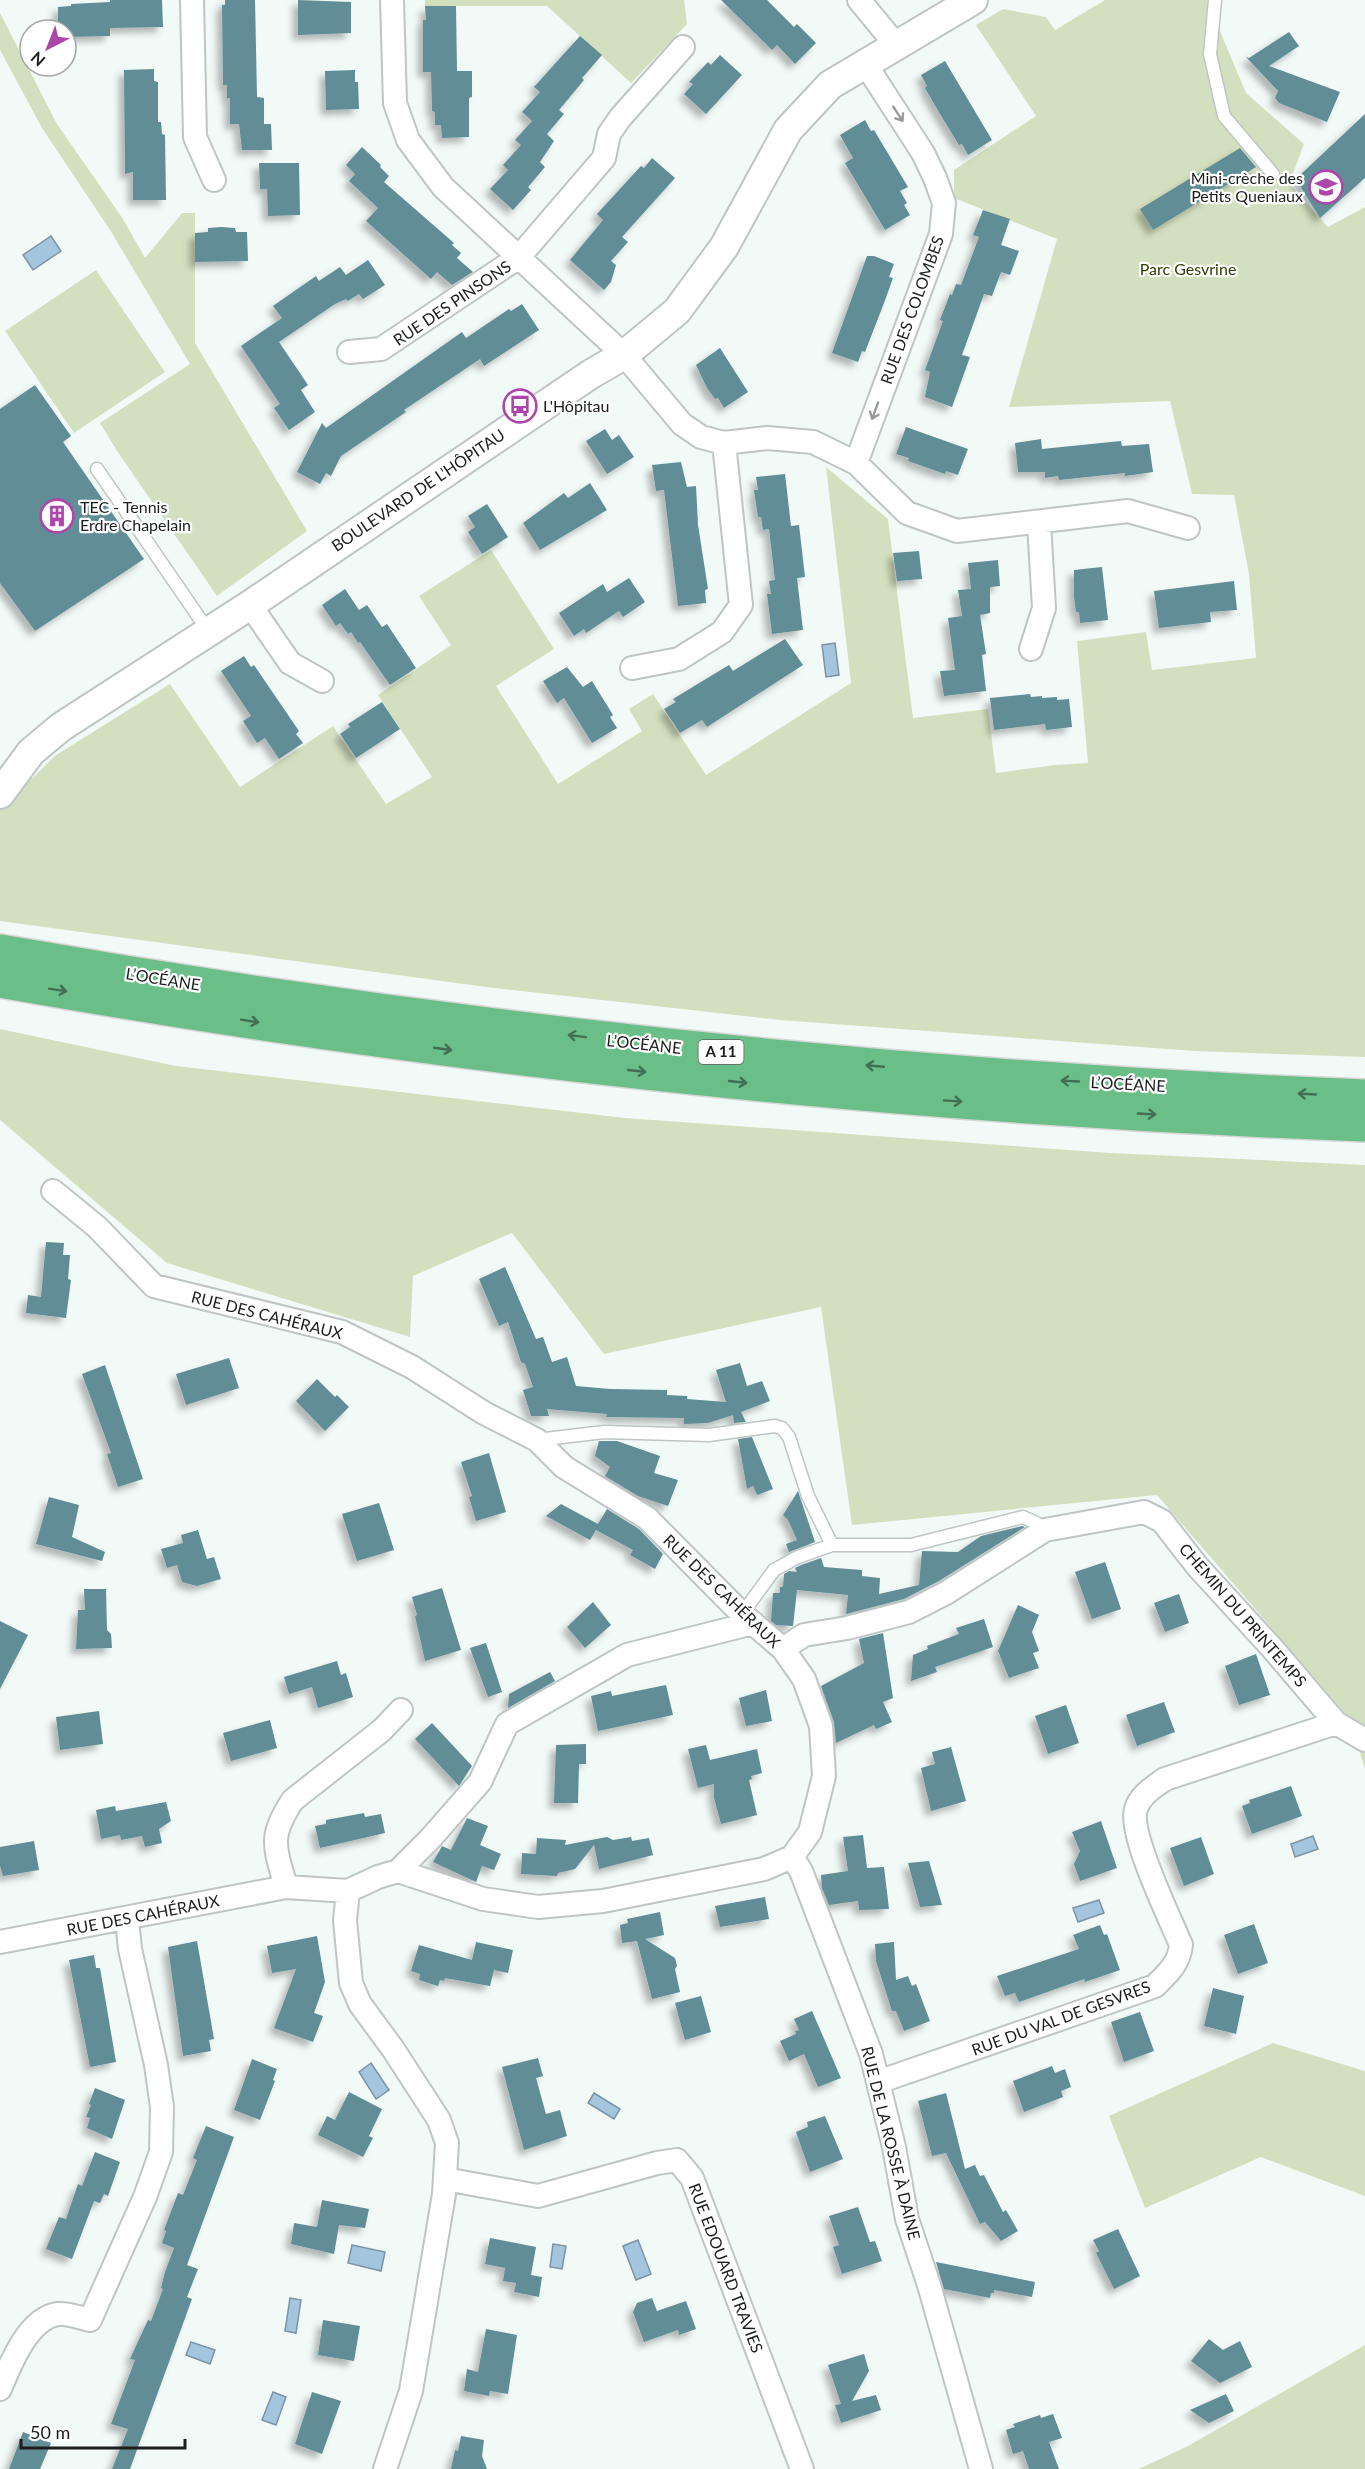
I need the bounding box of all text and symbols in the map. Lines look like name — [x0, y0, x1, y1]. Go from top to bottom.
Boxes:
north arrow — [18, 18, 78, 78]
text: N — [27, 48, 49, 71]
one-way arrow — [892, 105, 904, 122]
place label: Mini-crèche des Petits Queniaux — [1191, 168, 1303, 205]
school or university icon: Mini-crèche des Petits Queniaux — [1308, 169, 1344, 205]
street label: RUE DES COLOMBES — [876, 233, 947, 386]
street label: RUE DES PINSONS — [389, 256, 514, 349]
park label: Parc Gesvrine — [1140, 259, 1236, 278]
bus stop icon: L'Hôpitau — [502, 388, 538, 424]
place label: L'Hôpitau — [543, 396, 609, 415]
one-way arrow — [869, 401, 880, 420]
street label: BOULEVARD DE L'HÔPITAU — [328, 424, 508, 555]
place label: TEC - Tennis Erdre Chapelain — [80, 497, 191, 534]
building icon: TEC - Tennis Erdre Chapelain — [39, 498, 75, 534]
street label: L’OCÉANE — [125, 963, 202, 994]
one-way arrow — [47, 985, 67, 996]
one-way arrow — [240, 1016, 260, 1027]
one-way arrow — [568, 1030, 587, 1041]
street label: L’OCÉANE — [606, 1030, 682, 1057]
road number: A 11 — [698, 1040, 744, 1064]
one-way arrow — [433, 1043, 453, 1054]
one-way arrow — [866, 1060, 886, 1071]
one-way arrow — [626, 1066, 646, 1077]
street label: L’OCÉANE — [1090, 1072, 1166, 1095]
one-way arrow — [1060, 1076, 1080, 1087]
one-way arrow — [727, 1077, 747, 1088]
one-way arrow — [1297, 1088, 1317, 1099]
one-way arrow — [942, 1096, 962, 1107]
one-way arrow — [1137, 1109, 1157, 1120]
street label: RUE DES CAHÉRAUX — [190, 1287, 345, 1343]
street label: RUE DES CAHÉRAUX — [660, 1530, 785, 1652]
street label: CHEMIN DU PRINTEMPS — [1176, 1539, 1311, 1690]
street label: RUE DES CAHÉRAUX — [65, 1890, 221, 1939]
street label: RUE DU VAL DE GESVRES — [969, 1976, 1153, 2059]
street label: RUE DE LA ROSSE À DAINE — [858, 2044, 925, 2242]
street label: RUE EDOUARD TRAVIES — [685, 2180, 768, 2355]
scale bar — [21, 2412, 184, 2450]
text: 50 m — [30, 2421, 70, 2443]

